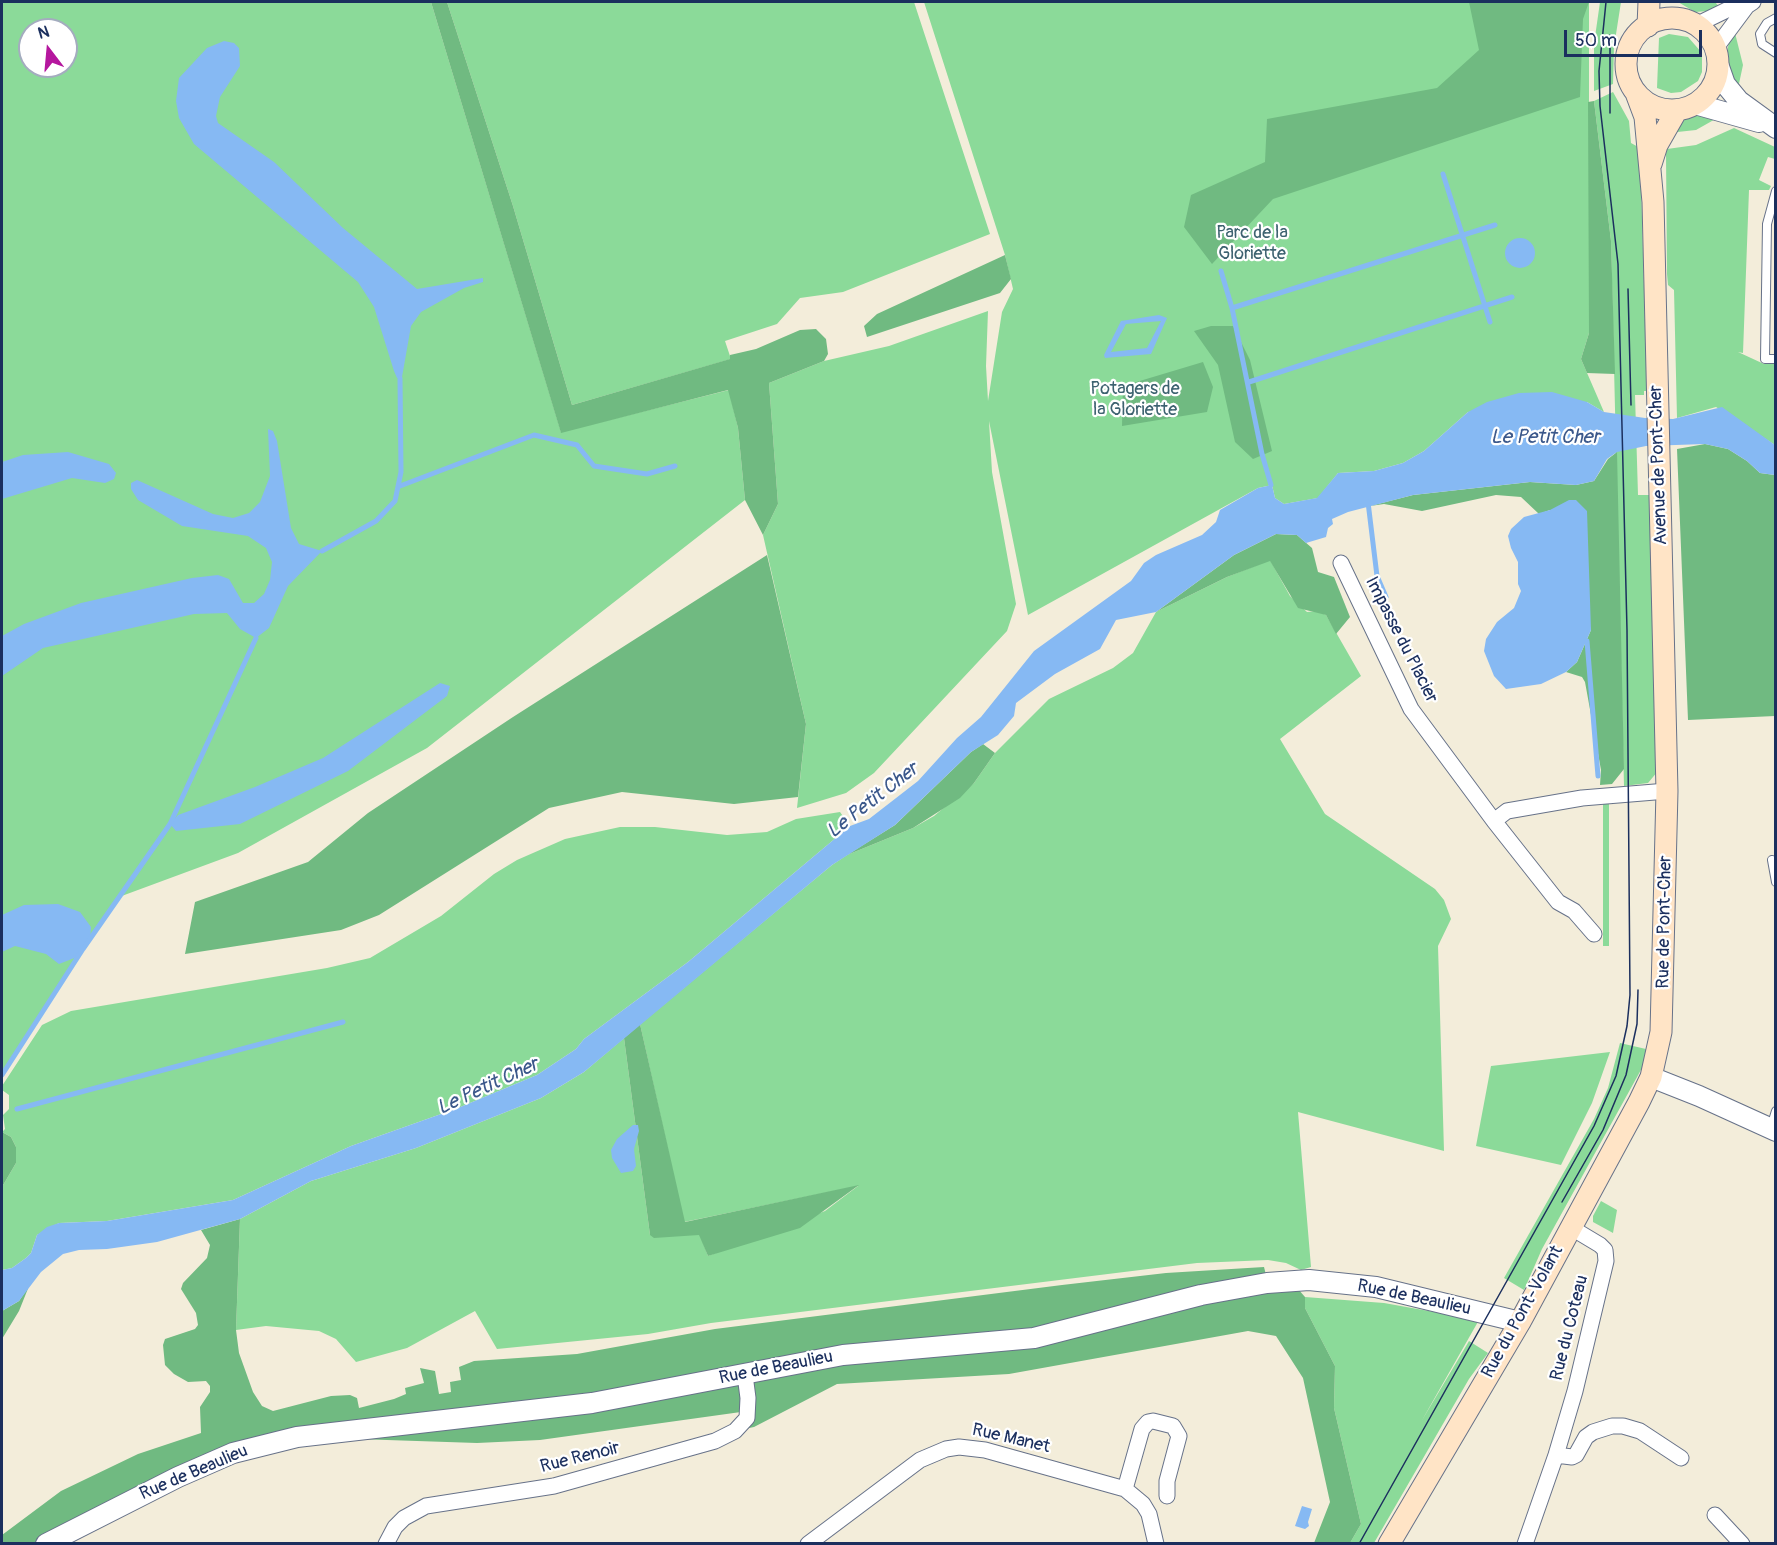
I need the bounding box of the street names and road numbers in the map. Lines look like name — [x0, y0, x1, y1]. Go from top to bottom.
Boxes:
street label: Avenue de Pont-Cher — [1645, 385, 1673, 545]
street label: Impasse du Placier — [1360, 573, 1442, 707]
street label: Rue de Pont-Cher — [1653, 855, 1677, 989]
street label: Rue du Pont-Volant — [1478, 1242, 1568, 1382]
street label: Rue du Coteau — [1546, 1273, 1594, 1383]
street label: Rue de Beaulieu — [1355, 1275, 1473, 1321]
street label: Rue de Beaulieu — [717, 1346, 835, 1390]
street label: Rue Manet — [970, 1420, 1052, 1458]
street label: Rue Renoir — [538, 1438, 622, 1478]
street label: Rue de Beaulieu — [137, 1440, 251, 1506]

